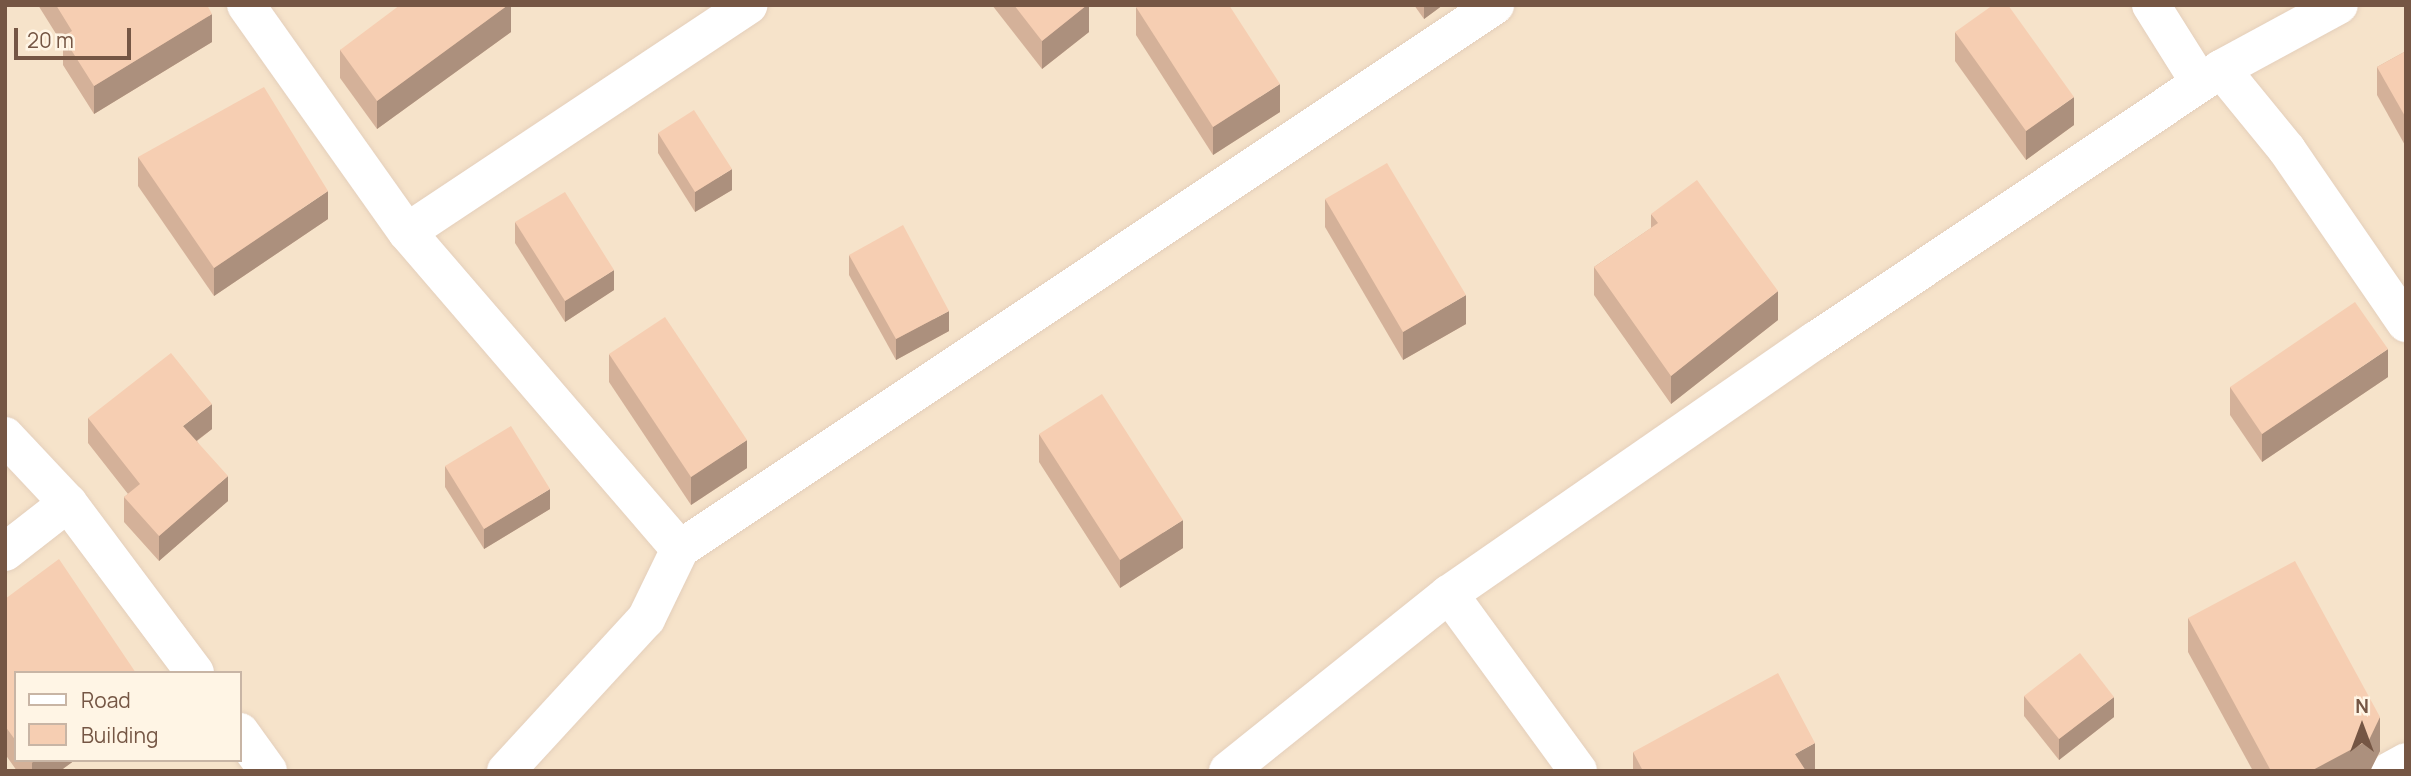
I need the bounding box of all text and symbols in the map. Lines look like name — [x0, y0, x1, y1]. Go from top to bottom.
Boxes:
scale bar — [18, 14, 135, 58]
text: 20 m — [27, 26, 74, 54]
legend — [14, 671, 242, 762]
text: Road — [81, 686, 131, 714]
north arrow — [2327, 692, 2397, 762]
text: N — [2355, 693, 2369, 719]
text: Building — [81, 721, 158, 749]

